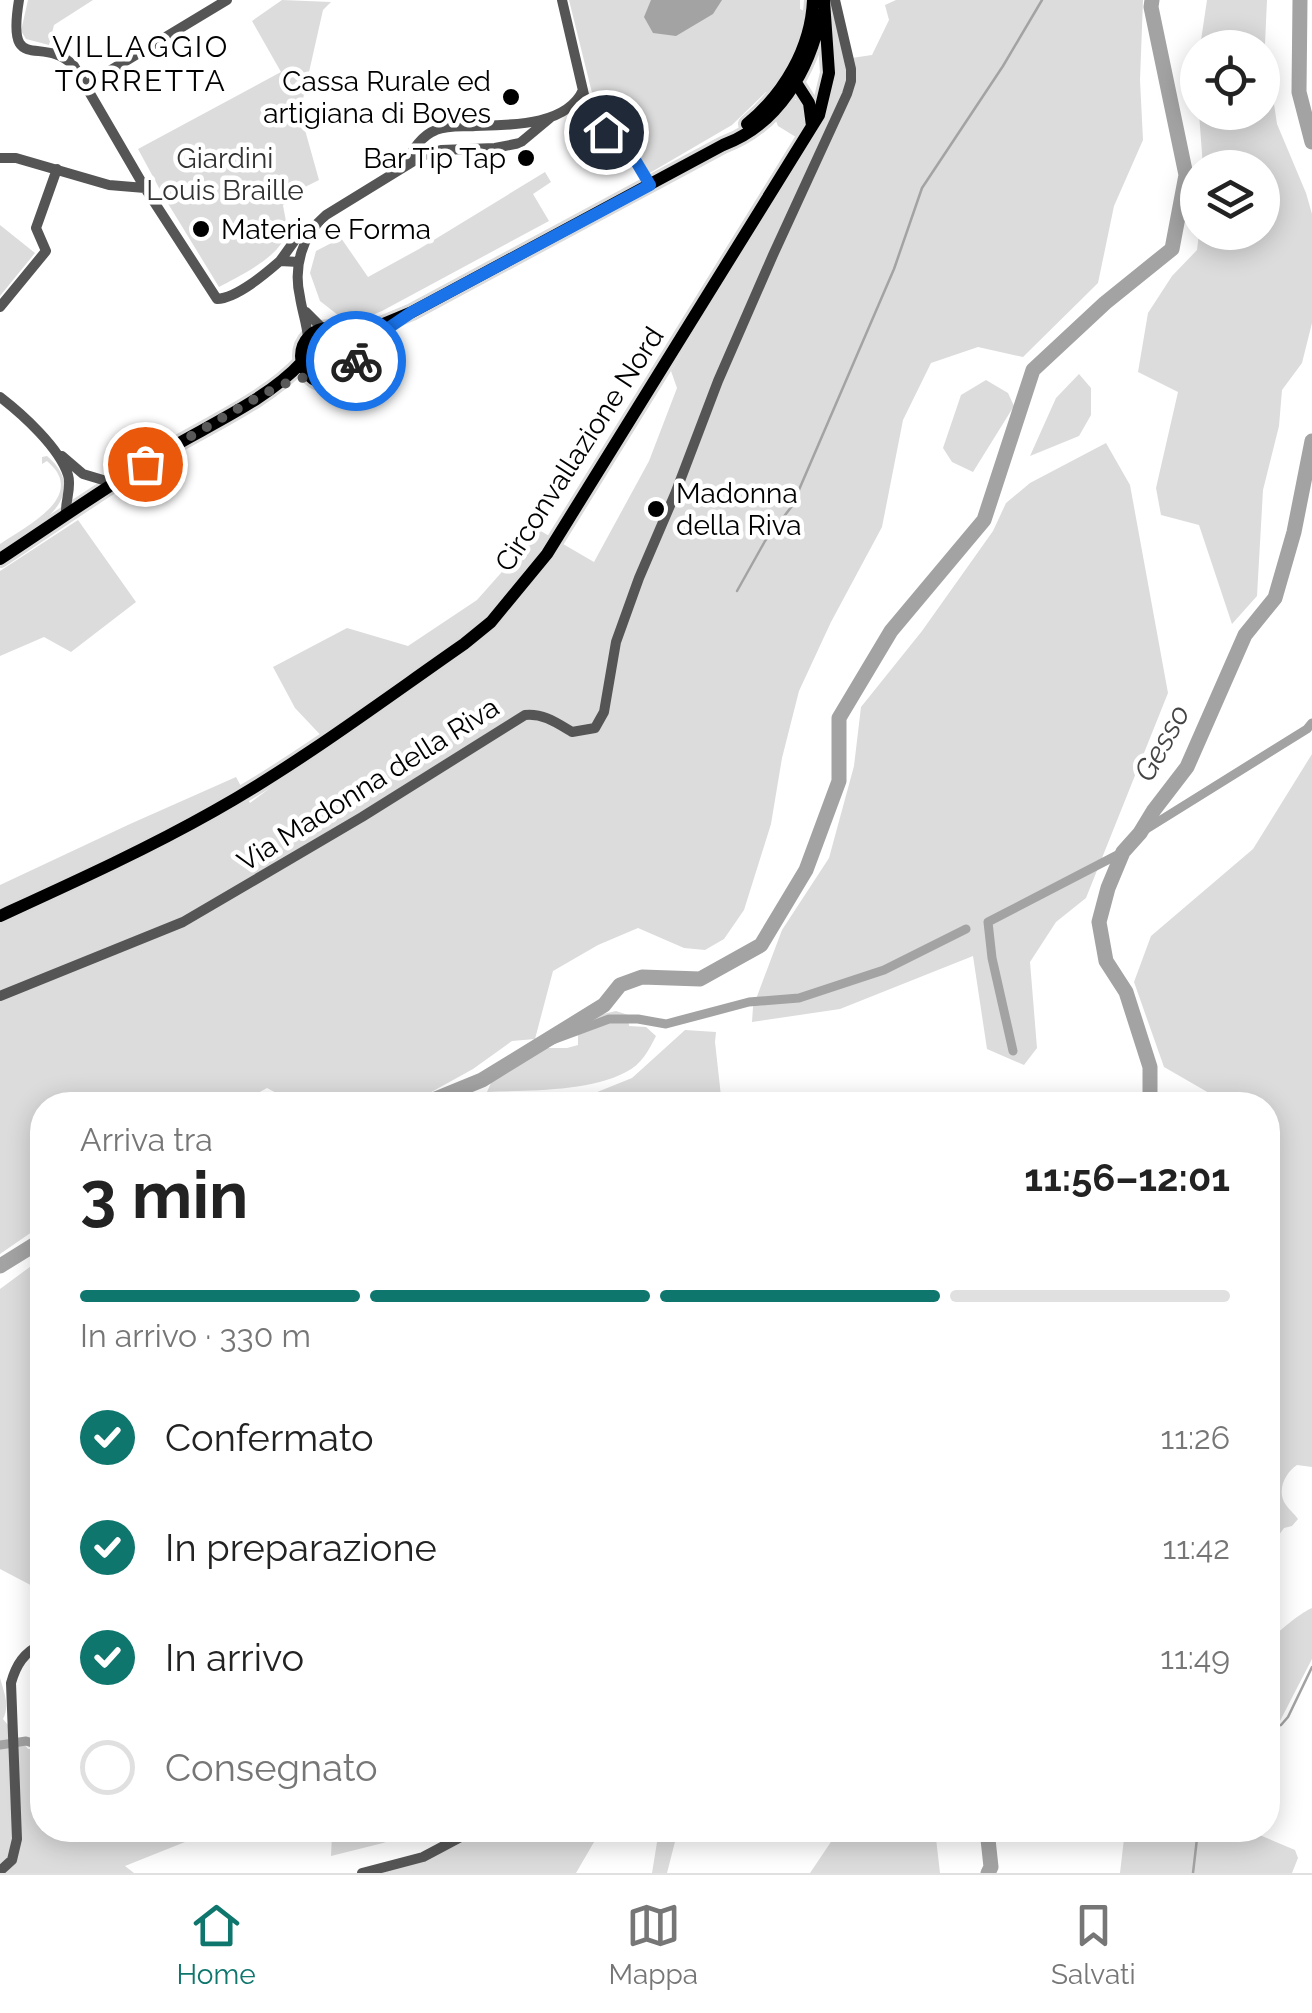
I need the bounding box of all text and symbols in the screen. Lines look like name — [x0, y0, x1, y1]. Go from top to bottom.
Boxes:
district label: VILLAGGIO TORRETTA — [52, 29, 230, 98]
map controls — [1180, 30, 1280, 250]
button: locate — [1180, 30, 1280, 130]
place label: Cassa Rurale ed artigiana di Boves — [263, 65, 491, 130]
marker: Cassa Rurale ed artigiana di Boves — [500, 86, 522, 108]
pin — [564, 90, 649, 175]
icon: home — [579, 105, 634, 160]
park label: Giardini Louis Braille — [146, 142, 304, 207]
place label: Bar Tip Tap — [363, 142, 506, 175]
marker: Bar Tip Tap — [515, 147, 537, 169]
button: layers — [1180, 150, 1280, 250]
place label: Materia e Forma — [221, 213, 431, 246]
marker: Materia e Forma — [190, 218, 212, 240]
courier — [306, 311, 406, 411]
street label: Circonvallazione Nord — [488, 321, 671, 577]
icon: bike — [329, 334, 384, 389]
pin — [103, 422, 188, 507]
icon: bag — [118, 437, 173, 492]
place label: Madonna della Riva — [676, 477, 802, 542]
marker: Madonna della Riva — [645, 498, 667, 520]
street label: Via Madonna della Riva — [232, 690, 505, 878]
water label: Gesso — [1126, 698, 1197, 787]
text: Arriva tra — [80, 1121, 213, 1158]
text: 11:56–12:01 — [1024, 1155, 1230, 1200]
text: 3 min — [80, 1157, 248, 1233]
text: In arrivo · 330 m — [80, 1317, 311, 1354]
icon: check — [80, 1410, 135, 1465]
text: Confermato — [165, 1415, 374, 1460]
text: 11:26 — [1161, 1419, 1230, 1456]
icon: check — [80, 1520, 135, 1575]
text: In preparazione — [165, 1525, 437, 1570]
text: 11:42 — [1162, 1529, 1230, 1566]
icon: check — [80, 1630, 135, 1685]
text: In arrivo — [165, 1635, 304, 1680]
text: 11:49 — [1160, 1639, 1230, 1676]
text: Consegnato — [165, 1745, 378, 1790]
tab: Home — [176, 1898, 256, 1991]
tab: Mappa — [609, 1898, 698, 1991]
tab: Salvati — [1051, 1898, 1136, 1991]

